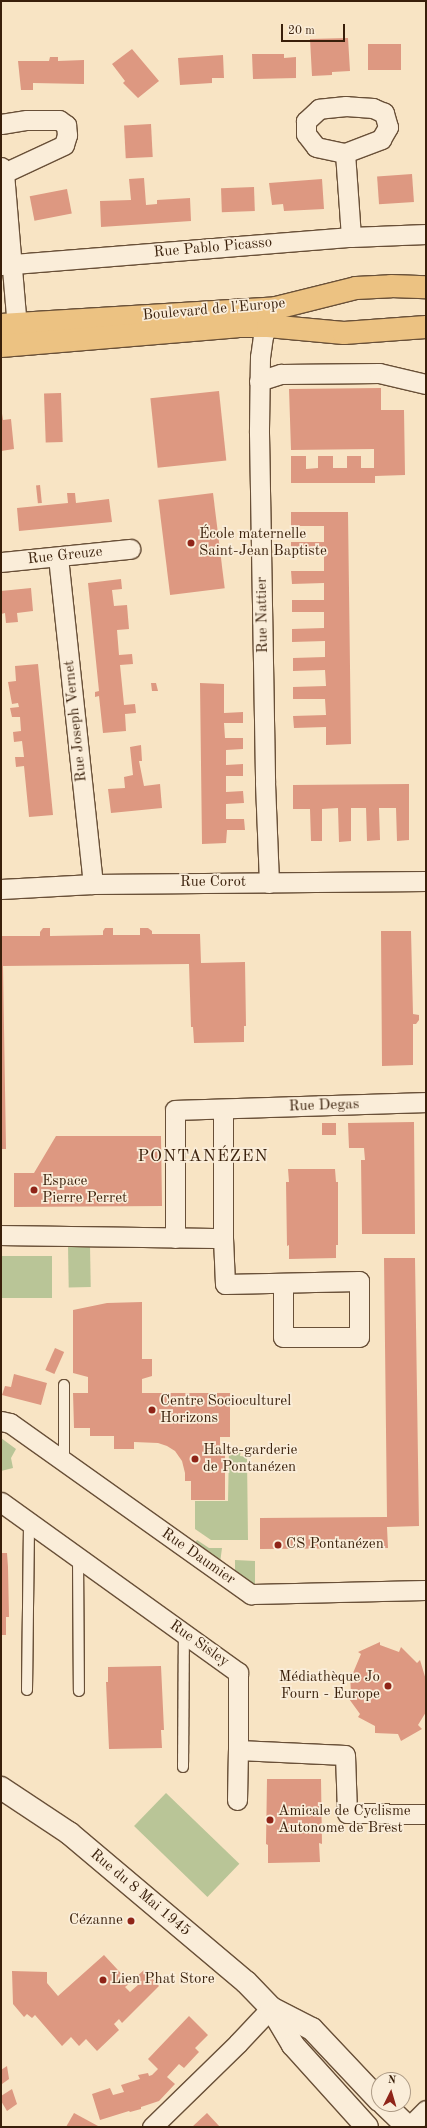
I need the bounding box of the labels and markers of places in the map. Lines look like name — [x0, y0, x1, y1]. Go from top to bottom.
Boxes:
place label: École maternelle Saint-Jean Baptiste — [199, 525, 327, 560]
marker: École maternelle Saint-Jean Baptiste — [186, 538, 196, 548]
place label: Espace Pierre Perret — [42, 1172, 127, 1207]
marker: Espace Pierre Perret — [29, 1185, 39, 1195]
place label: Centre Socioculturel Horizons — [160, 1392, 291, 1427]
marker: Centre Socioculturel Horizons — [147, 1405, 157, 1415]
place label: Halte-garderie de Pontanézen — [203, 1441, 297, 1476]
marker: Halte-garderie de Pontanézen — [190, 1454, 200, 1464]
place label: CS Pontanézen — [286, 1536, 384, 1554]
marker: CS Pontanézen — [273, 1540, 283, 1550]
place label: Médiathèque Jo Fourn - Europe — [279, 1668, 380, 1703]
marker: Médiathèque Jo Fourn - Europe — [383, 1681, 393, 1691]
place label: Amicale de Cyclisme Autonome de Brest — [278, 1802, 411, 1837]
marker: Amicale de Cyclisme Autonome de Brest — [265, 1815, 275, 1825]
place label: Cézanne — [69, 1912, 123, 1930]
marker: Cézanne — [126, 1916, 136, 1926]
place label: Lien Phat Store — [111, 1971, 215, 1989]
marker: Lien Phat Store — [98, 1975, 108, 1985]

